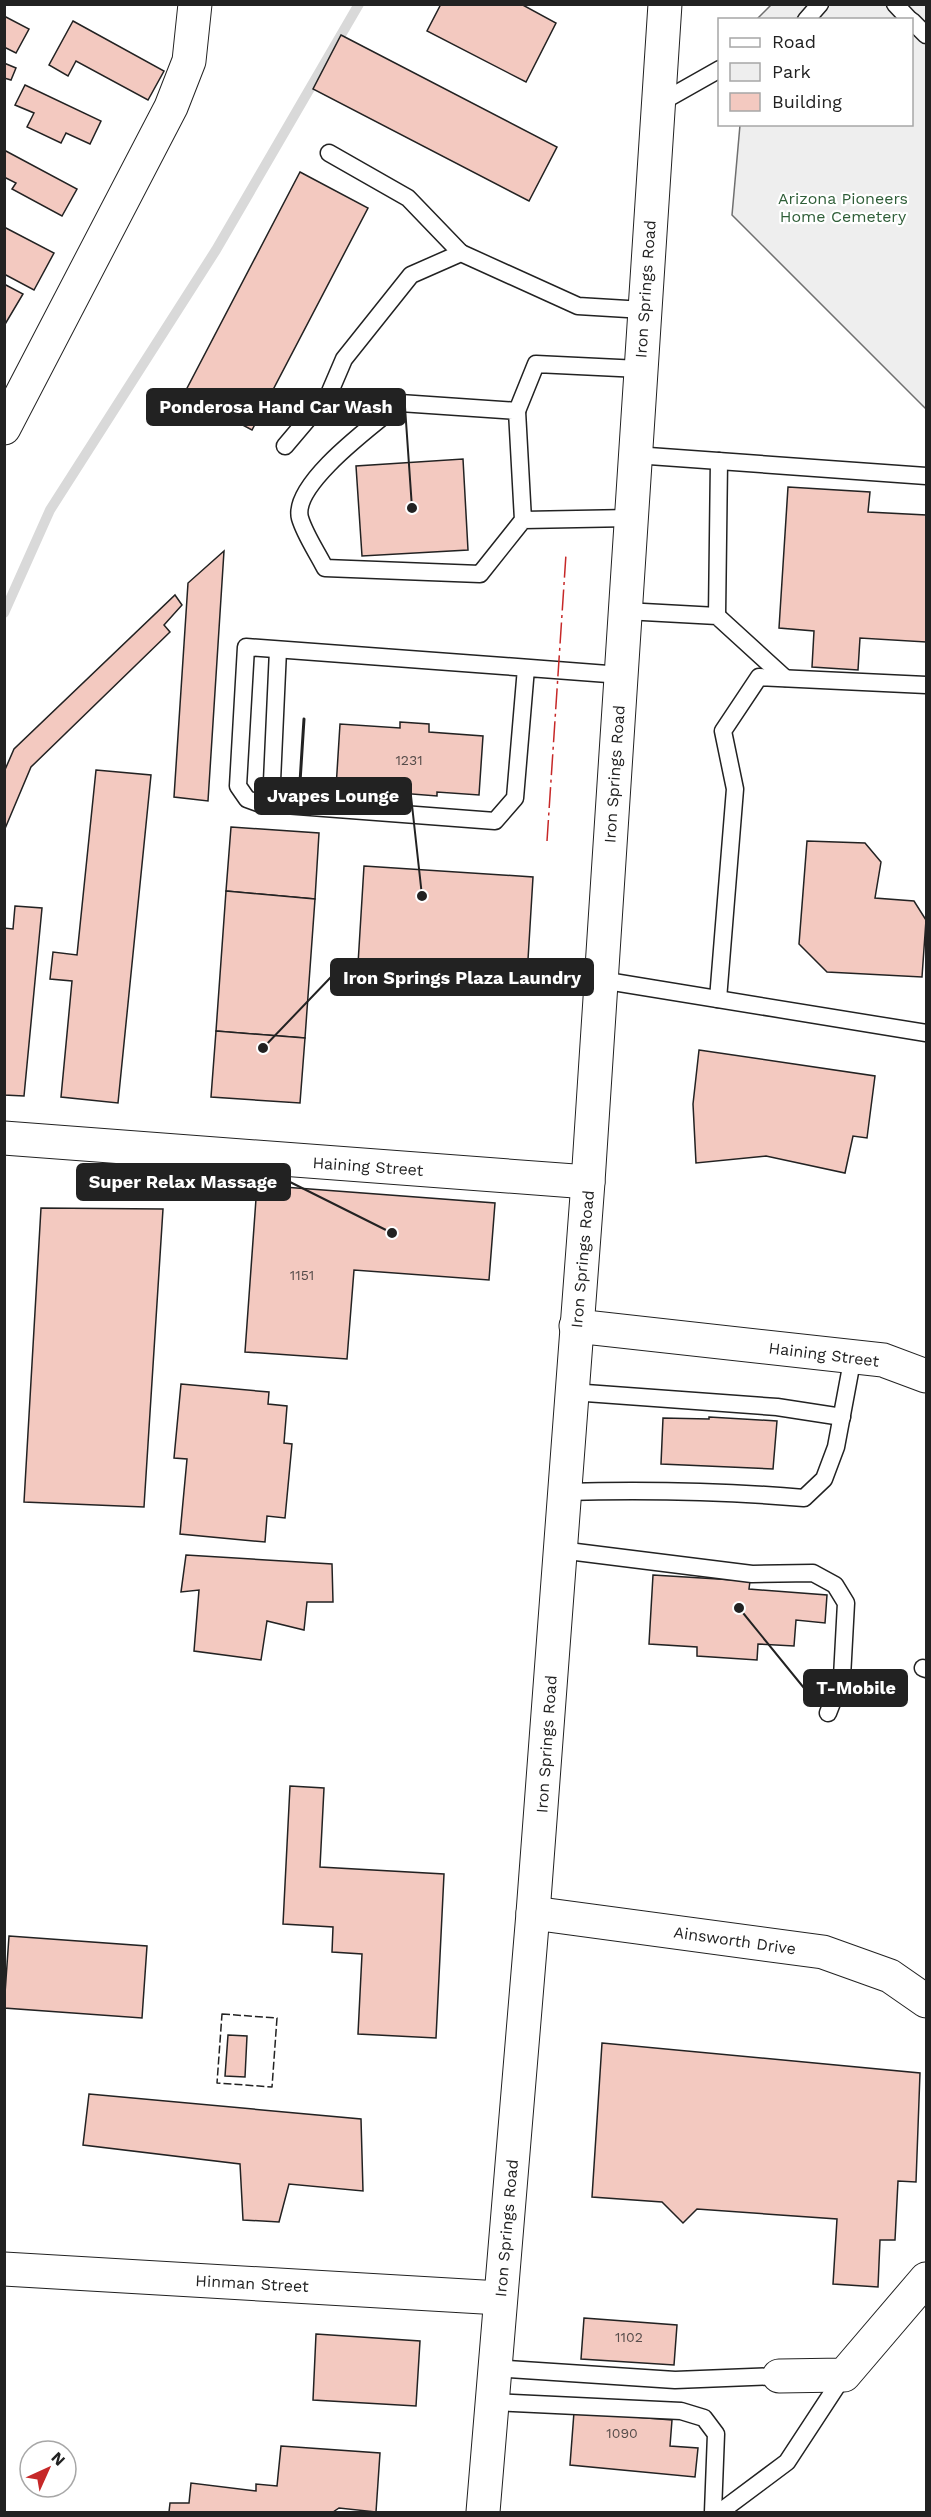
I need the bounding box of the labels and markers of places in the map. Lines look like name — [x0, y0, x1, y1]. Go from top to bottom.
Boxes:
callout: Ponderosa Hand Car Wash — [147, 389, 405, 425]
callout: Jvapes Lounge — [255, 778, 411, 814]
callout: Iron Springs Plaza Laundry — [331, 959, 593, 995]
callout: Super Relax Massage — [77, 1164, 290, 1200]
callout: T-Mobile — [804, 1670, 907, 1706]

